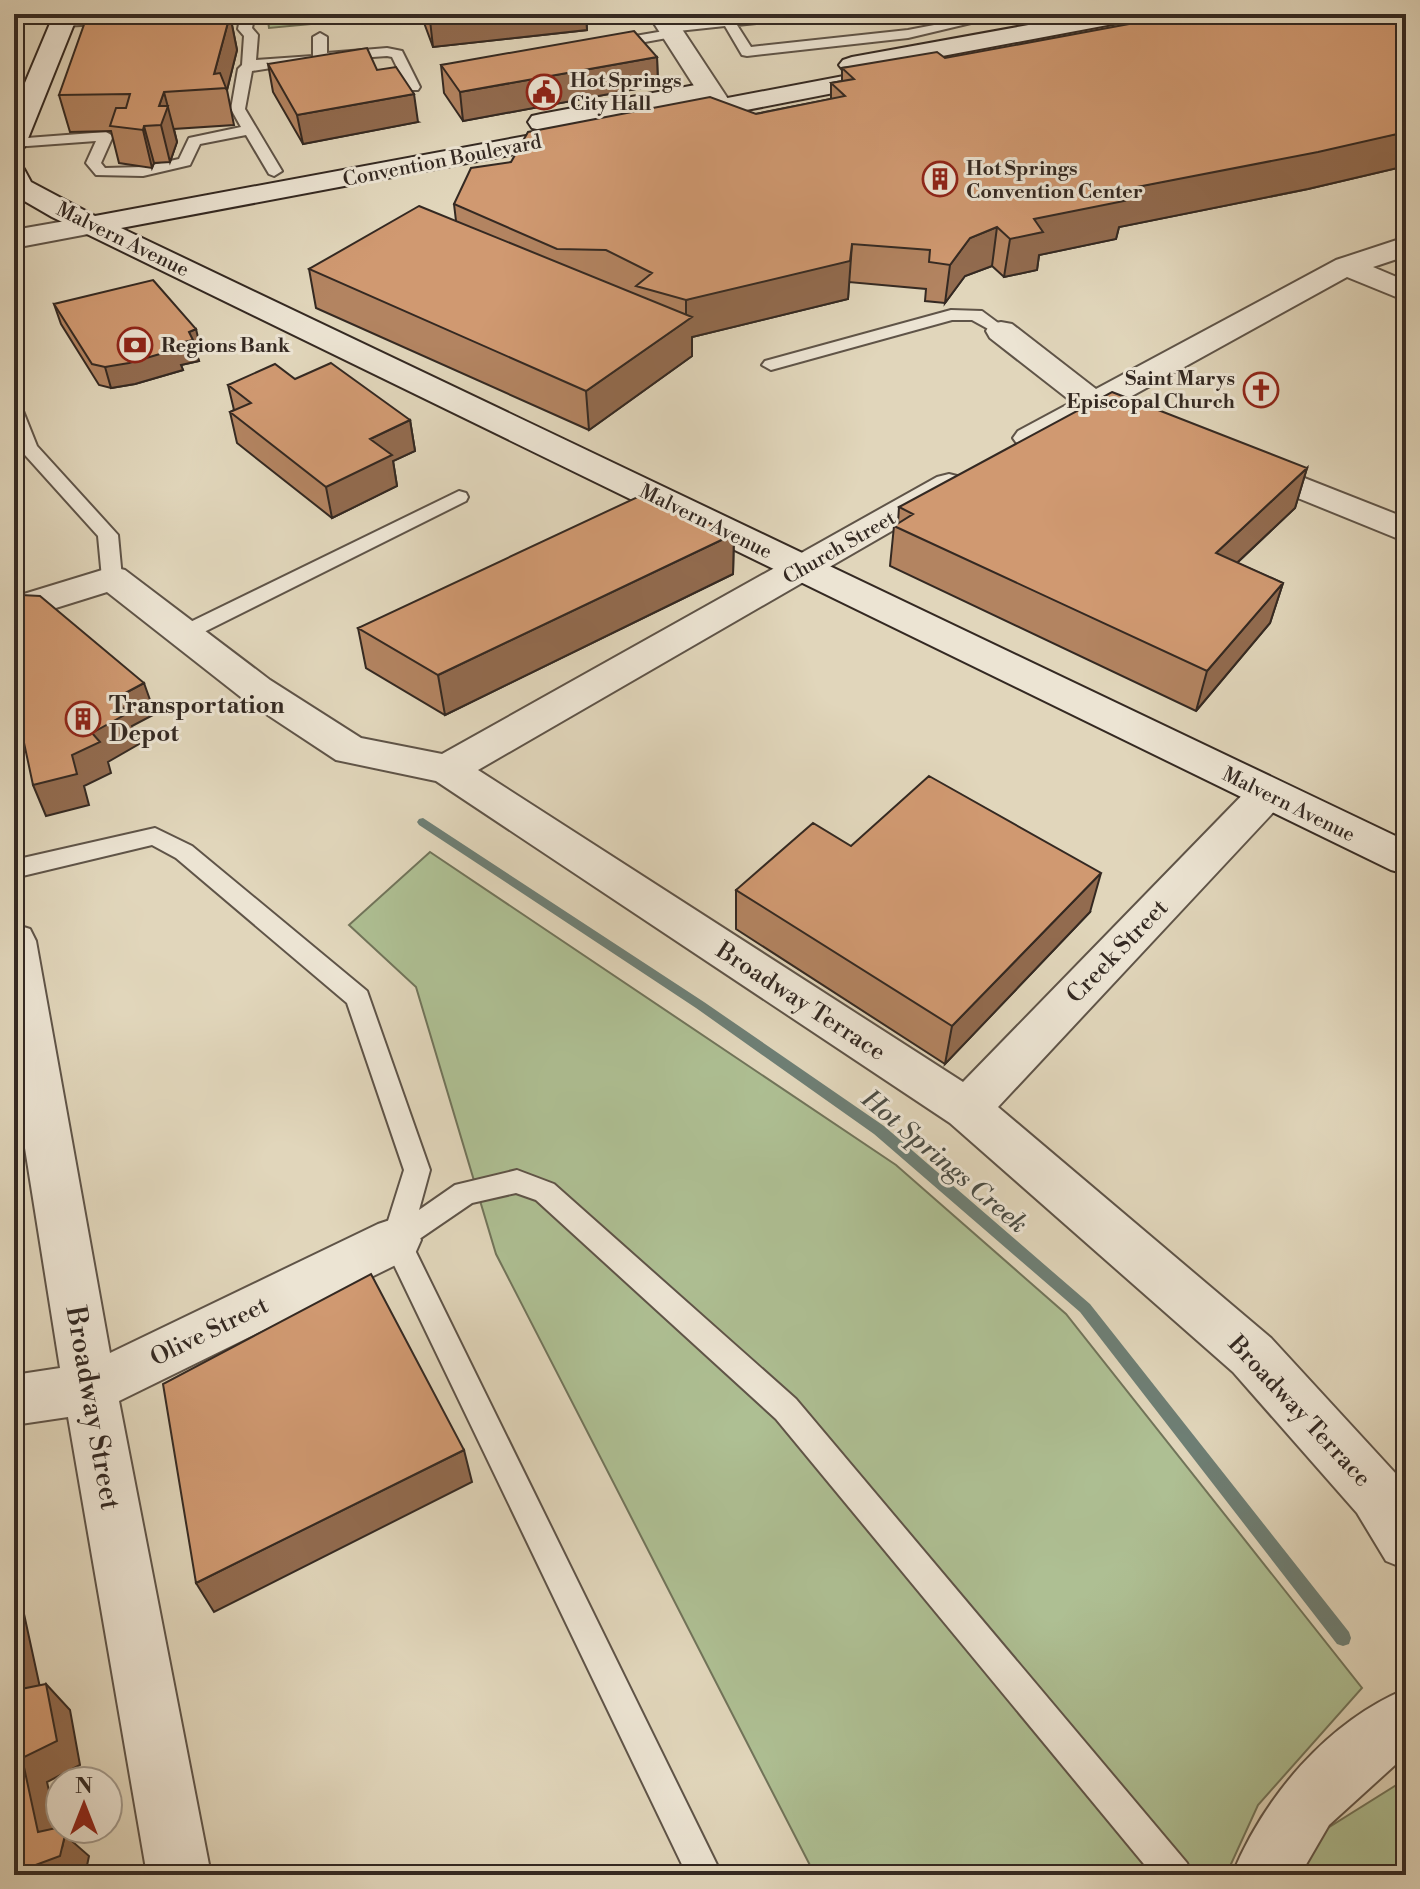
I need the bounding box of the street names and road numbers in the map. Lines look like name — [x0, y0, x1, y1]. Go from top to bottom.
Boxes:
street label: Convention Boulevard — [341, 130, 544, 193]
street label: Malvern Avenue — [52, 197, 193, 283]
street label: Malvern Avenue — [635, 479, 776, 565]
street label: Church Street — [779, 506, 900, 591]
street label: Malvern Avenue — [1218, 762, 1359, 848]
street label: Creek Street — [1061, 893, 1175, 1010]
street label: Broadway Terrace — [709, 935, 891, 1068]
street label: Olive Street — [146, 1290, 274, 1373]
street label: Broadway Street — [57, 1303, 128, 1513]
street label: Broadway Terrace — [1221, 1329, 1377, 1494]

